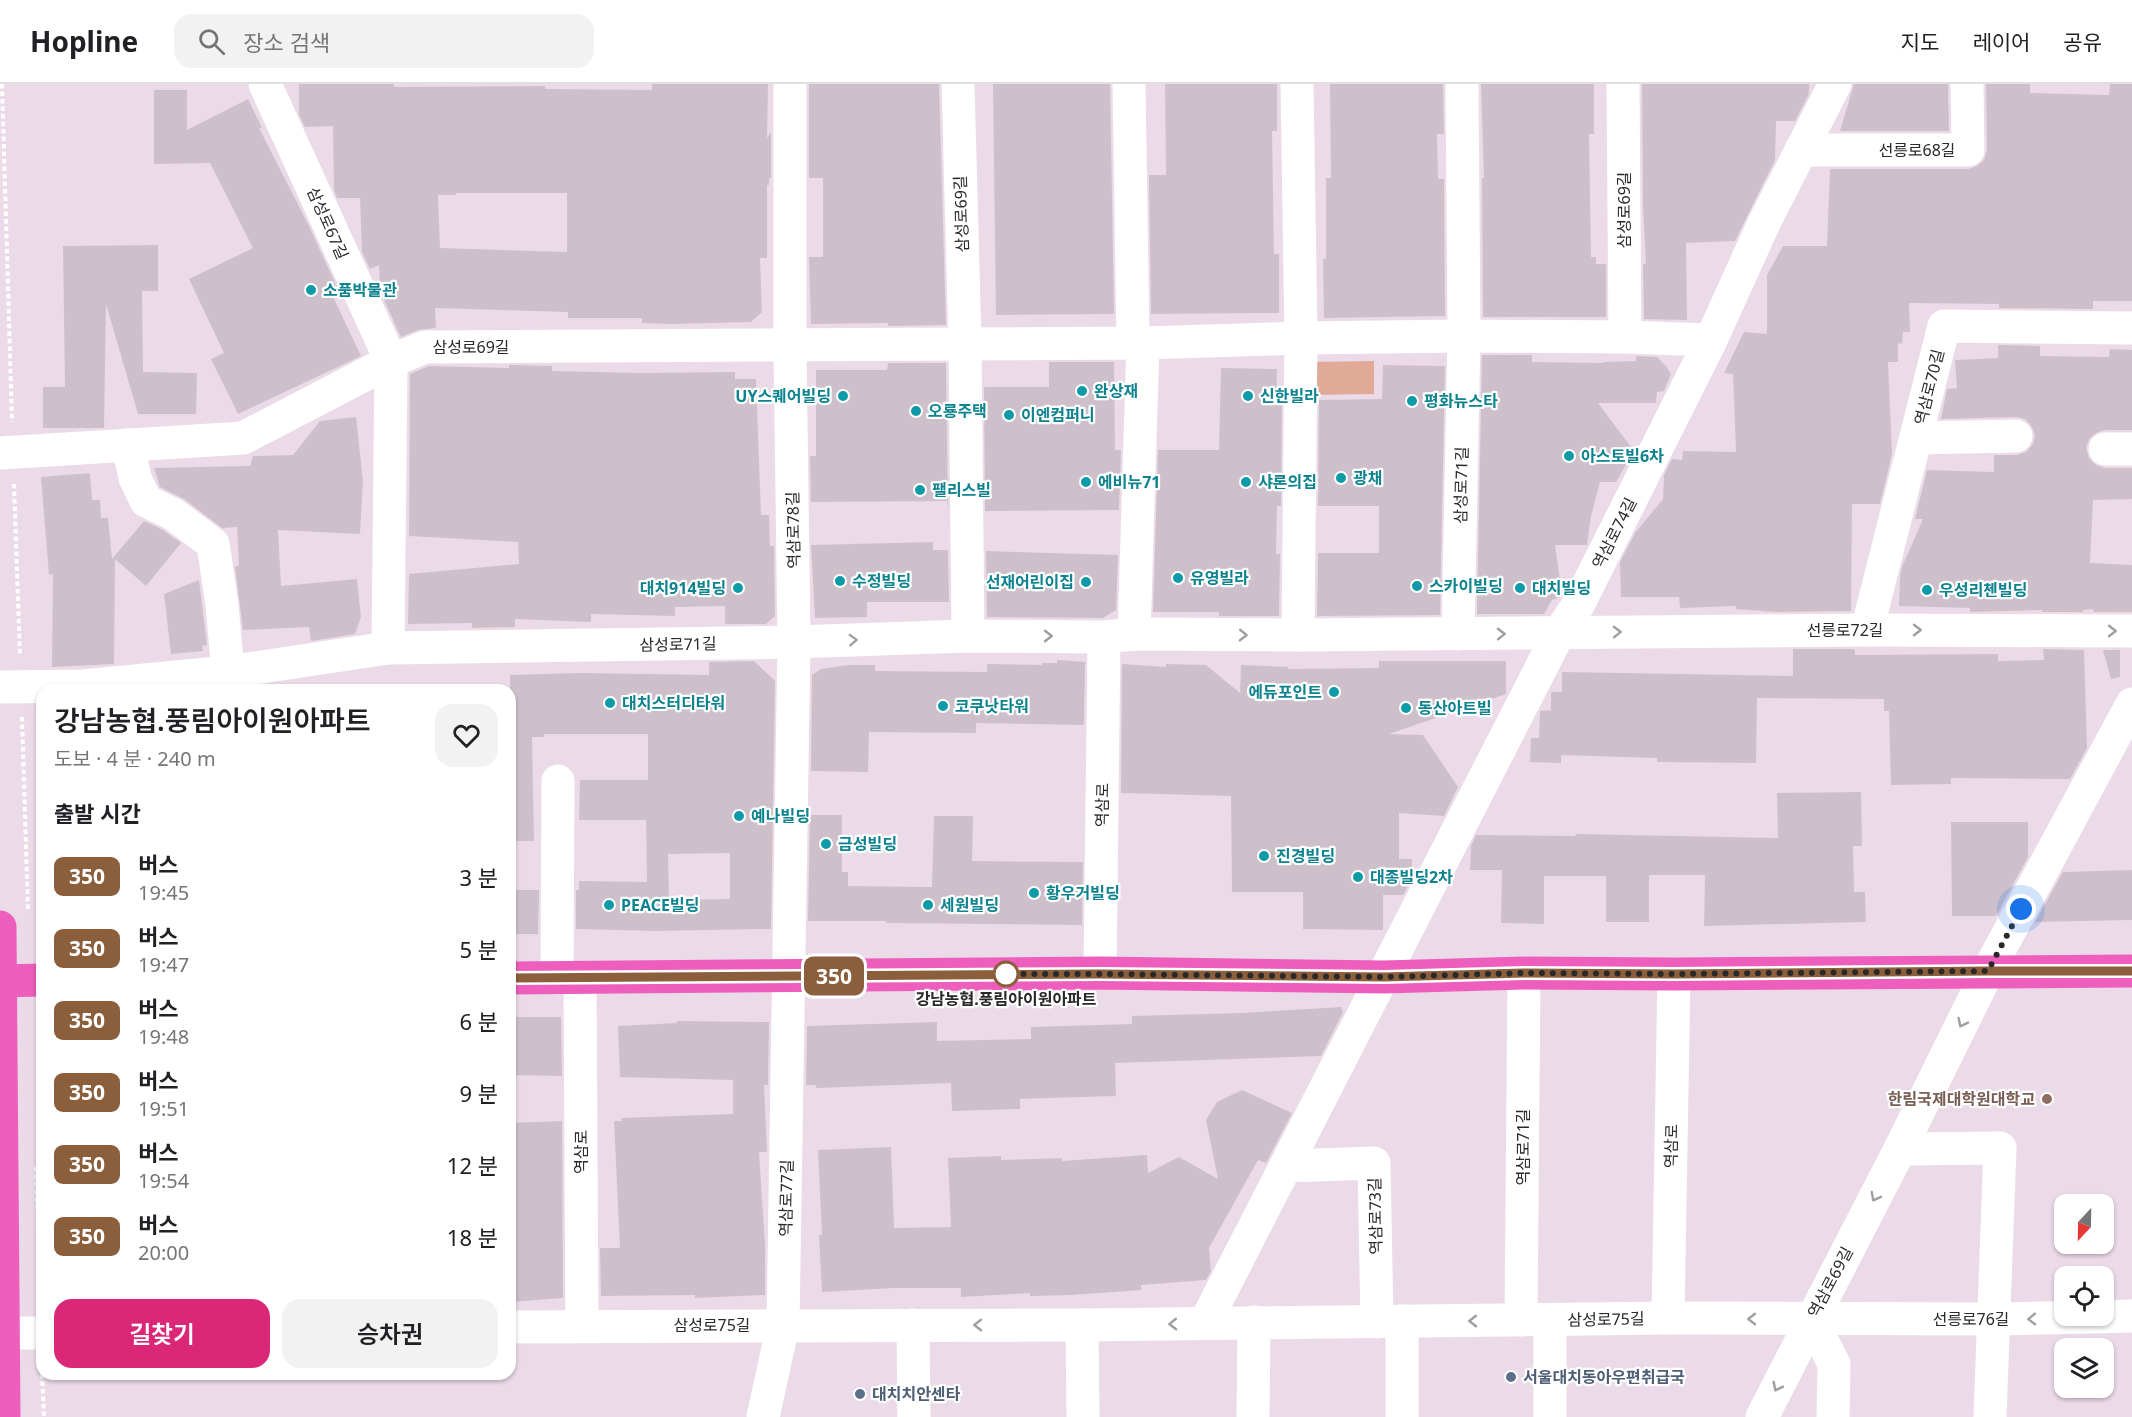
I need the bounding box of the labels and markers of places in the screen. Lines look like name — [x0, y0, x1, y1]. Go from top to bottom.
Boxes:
place label: 소품박물관 — [323, 279, 397, 301]
marker: 소품박물관 — [304, 283, 318, 297]
place label: 완상재 — [1094, 380, 1138, 402]
marker: 완상재 — [1075, 384, 1089, 398]
place label: UY스퀘어빌딩 — [735, 385, 831, 407]
place label: 신한빌라 — [1260, 385, 1319, 407]
marker: UY스퀘어빌딩 — [836, 389, 850, 403]
marker: 신한빌라 — [1241, 389, 1255, 403]
place label: 평화뉴스타 — [1424, 390, 1498, 412]
marker: 평화뉴스타 — [1405, 394, 1419, 408]
place label: 오룡주택 — [928, 400, 987, 422]
marker: 오룡주택 — [909, 404, 923, 418]
place label: 이엔컴퍼니 — [1021, 404, 1095, 426]
marker: 이엔컴퍼니 — [1002, 408, 1016, 422]
place label: 아스토빌6차 — [1581, 445, 1664, 467]
marker: 아스토빌6차 — [1562, 449, 1576, 463]
place label: 광채 — [1353, 467, 1382, 489]
place label: 에비뉴71 — [1098, 471, 1160, 493]
place label: 샤론의집 — [1258, 471, 1317, 493]
marker: 광채 — [1334, 471, 1348, 485]
marker: 에비뉴71 — [1079, 475, 1093, 489]
marker: 샤론의집 — [1239, 475, 1253, 489]
place label: 팰리스빌 — [932, 479, 991, 501]
marker: 팰리스빌 — [913, 483, 927, 497]
place label: 유영빌라 — [1190, 567, 1249, 589]
place label: 수정빌딩 — [852, 570, 911, 592]
place label: 선재어린이집 — [986, 571, 1074, 593]
marker: 유영빌라 — [1171, 571, 1185, 585]
marker: 수정빌딩 — [833, 574, 847, 588]
marker: 선재어린이집 — [1079, 575, 1093, 589]
place label: 스카이빌딩 — [1429, 575, 1503, 597]
place label: 대치914빌딩 — [640, 577, 726, 599]
place label: 대치빌딩 — [1532, 577, 1591, 599]
marker: 스카이빌딩 — [1410, 579, 1424, 593]
place label: 우성리첸빌딩 — [1939, 579, 2027, 601]
marker: 대치914빌딩 — [731, 581, 745, 595]
marker: 대치빌딩 — [1513, 581, 1527, 595]
marker: 우성리첸빌딩 — [1920, 583, 1934, 597]
place label: 에듀포인트 — [1248, 681, 1322, 703]
marker: 에듀포인트 — [1327, 685, 1341, 699]
place label: 대치스터디타워 — [622, 692, 725, 714]
place label: 코쿠낫타워 — [955, 695, 1029, 717]
marker: 대치스터디타워 — [603, 696, 617, 710]
place label: 동산아트빌 — [1418, 697, 1492, 719]
marker: 코쿠낫타워 — [936, 699, 950, 713]
marker: 동산아트빌 — [1399, 701, 1413, 715]
place label: 예나빌딩 — [751, 805, 810, 827]
marker: 예나빌딩 — [732, 809, 746, 823]
place label: 금성빌딩 — [838, 833, 897, 855]
marker: 금성빌딩 — [819, 837, 833, 851]
place label: 진경빌딩 — [1276, 845, 1335, 867]
marker: 진경빌딩 — [1257, 849, 1271, 863]
place label: 대종빌딩2차 — [1370, 866, 1453, 888]
marker: 대종빌딩2차 — [1351, 870, 1365, 884]
place label: 황우거빌딩 — [1046, 882, 1120, 904]
marker: 황우거빌딩 — [1027, 886, 1041, 900]
place label: PEACE빌딩 — [621, 894, 699, 916]
place label: 세원빌딩 — [940, 894, 999, 916]
marker: PEACE빌딩 — [602, 898, 616, 912]
marker: 세원빌딩 — [921, 898, 935, 912]
marker: 강남농협.풍림아이원아파트 — [993, 961, 1019, 987]
place label: 강남농협.풍림아이원아파트 — [915, 988, 1097, 1010]
place label: 한림국제대학원대학교 — [1888, 1088, 2035, 1110]
marker: 한림국제대학원대학교 — [2040, 1092, 2054, 1106]
place label: 서울대치동아우편취급국 — [1523, 1366, 1685, 1388]
marker: 서울대치동아우편취급국 — [1504, 1370, 1518, 1384]
place label: 대치치안센타 — [872, 1383, 961, 1405]
marker: 대치치안센타 — [853, 1387, 867, 1401]

